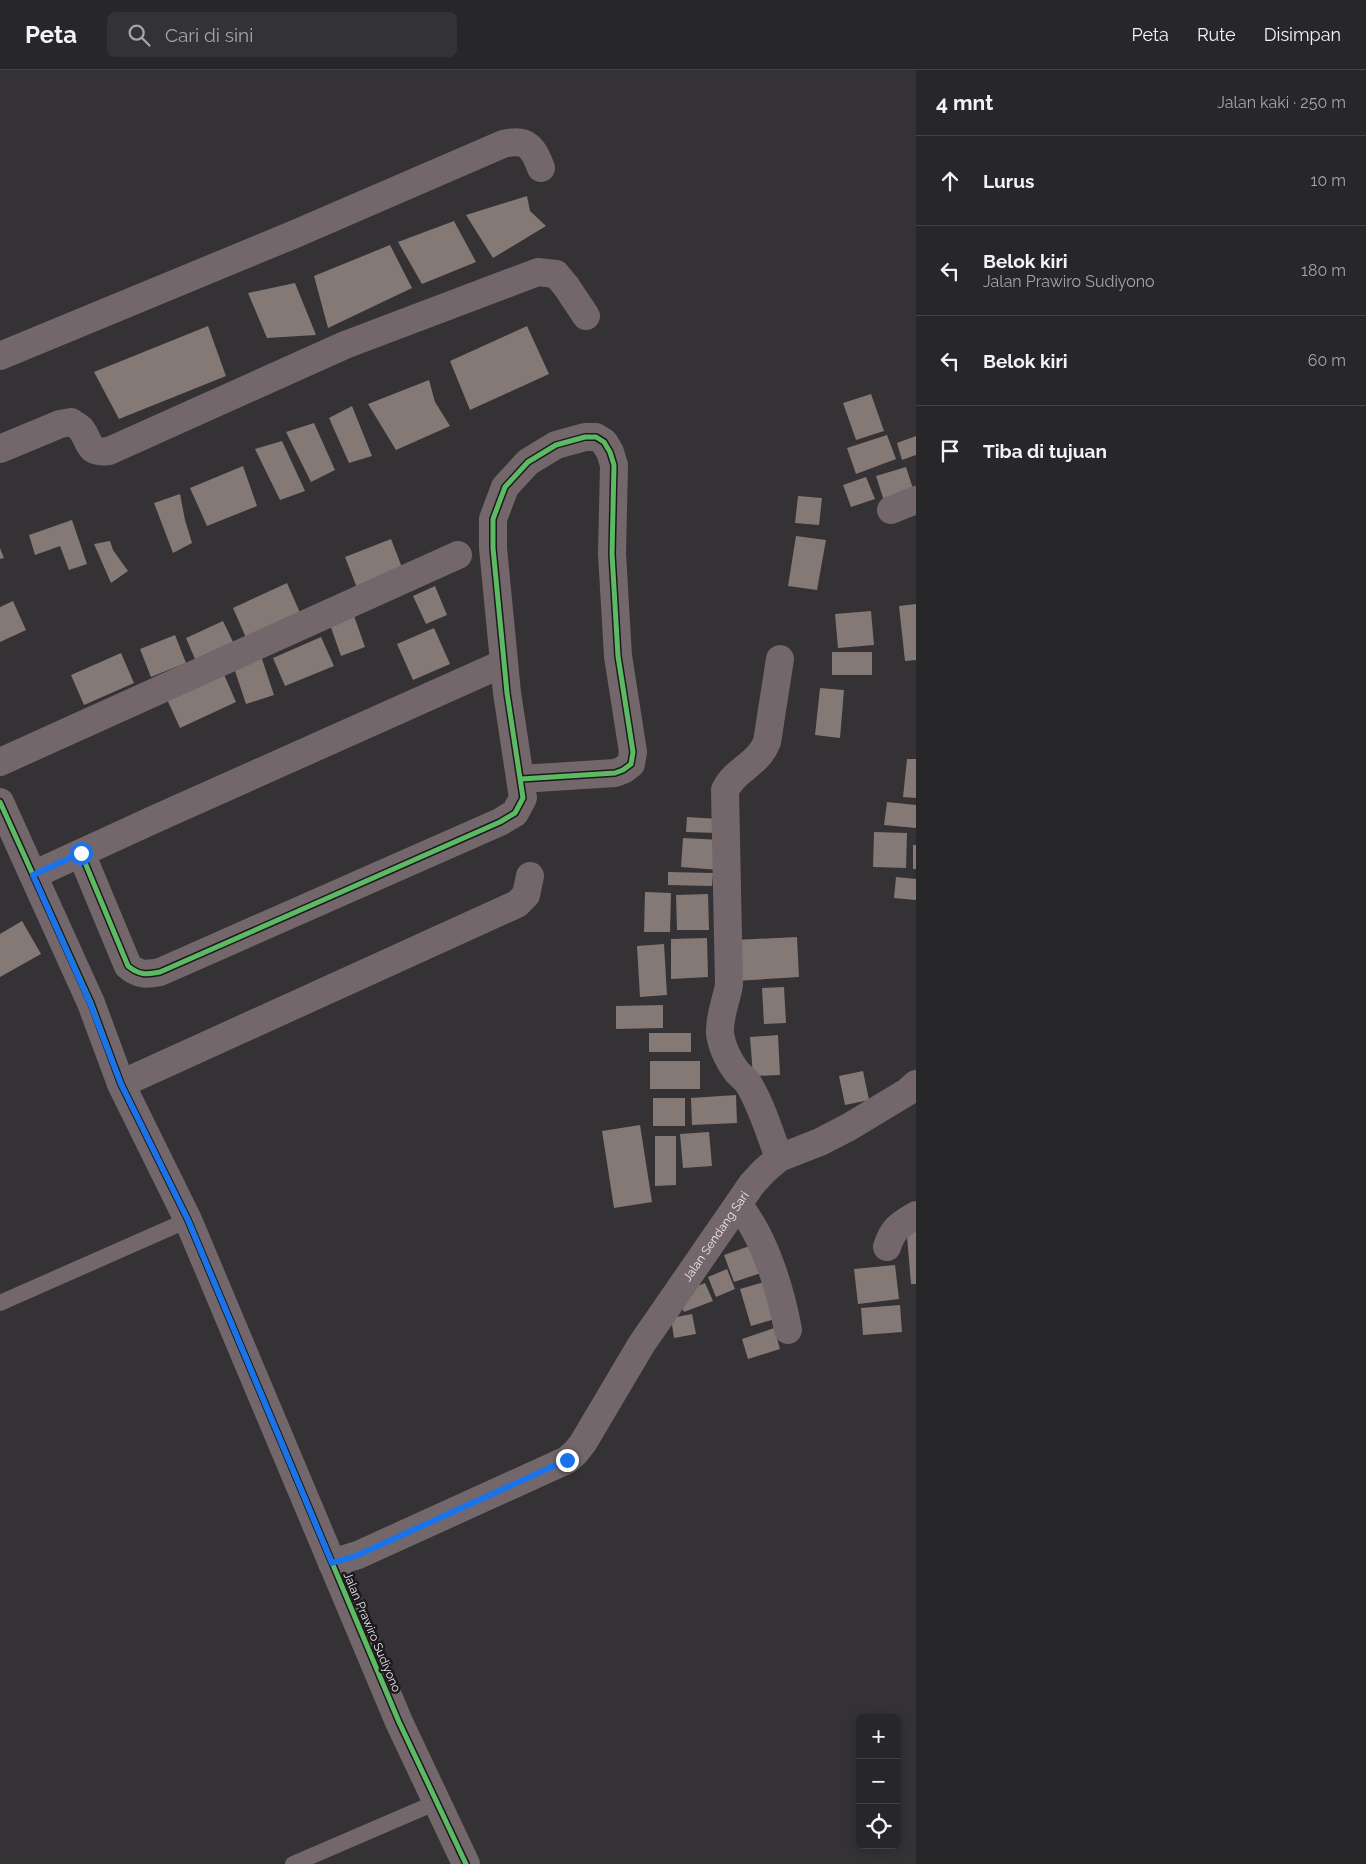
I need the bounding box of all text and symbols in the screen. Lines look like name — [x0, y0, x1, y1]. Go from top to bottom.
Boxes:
search box — [107, 12, 457, 57]
text: Peta — [25, 20, 77, 49]
icon: search — [125, 21, 153, 49]
text: Cari di sini — [165, 24, 253, 46]
text: Peta — [1132, 24, 1169, 45]
text: Rute — [1197, 24, 1236, 45]
text: Disimpan — [1264, 24, 1341, 45]
text: 4 mnt — [936, 90, 993, 115]
text: Jalan kaki · 250 m — [1217, 93, 1346, 112]
icon: ahead — [936, 167, 964, 195]
text: Lurus — [983, 170, 1034, 192]
text: 10 m — [1311, 171, 1346, 190]
text: Belok kiri — [983, 250, 1068, 272]
icon: left — [936, 257, 964, 285]
text: 180 m — [1301, 261, 1346, 280]
text: Jalan Prawiro Sudiyono — [983, 272, 1155, 291]
icon: left — [936, 347, 964, 375]
text: Belok kiri — [983, 350, 1068, 372]
text: 60 m — [1308, 351, 1346, 370]
icon: arrive — [936, 437, 964, 465]
text: Tiba di tujuan — [983, 440, 1107, 462]
route start — [70, 842, 93, 865]
street label: Jalan Sendang Sari — [680, 1189, 752, 1284]
route end — [556, 1449, 579, 1472]
street label: Jalan Prawiro Sudiyono — [340, 1570, 404, 1694]
map controls — [856, 1714, 901, 1849]
button: + — [856, 1714, 901, 1759]
button: − — [856, 1759, 901, 1804]
button: locate — [856, 1804, 901, 1849]

